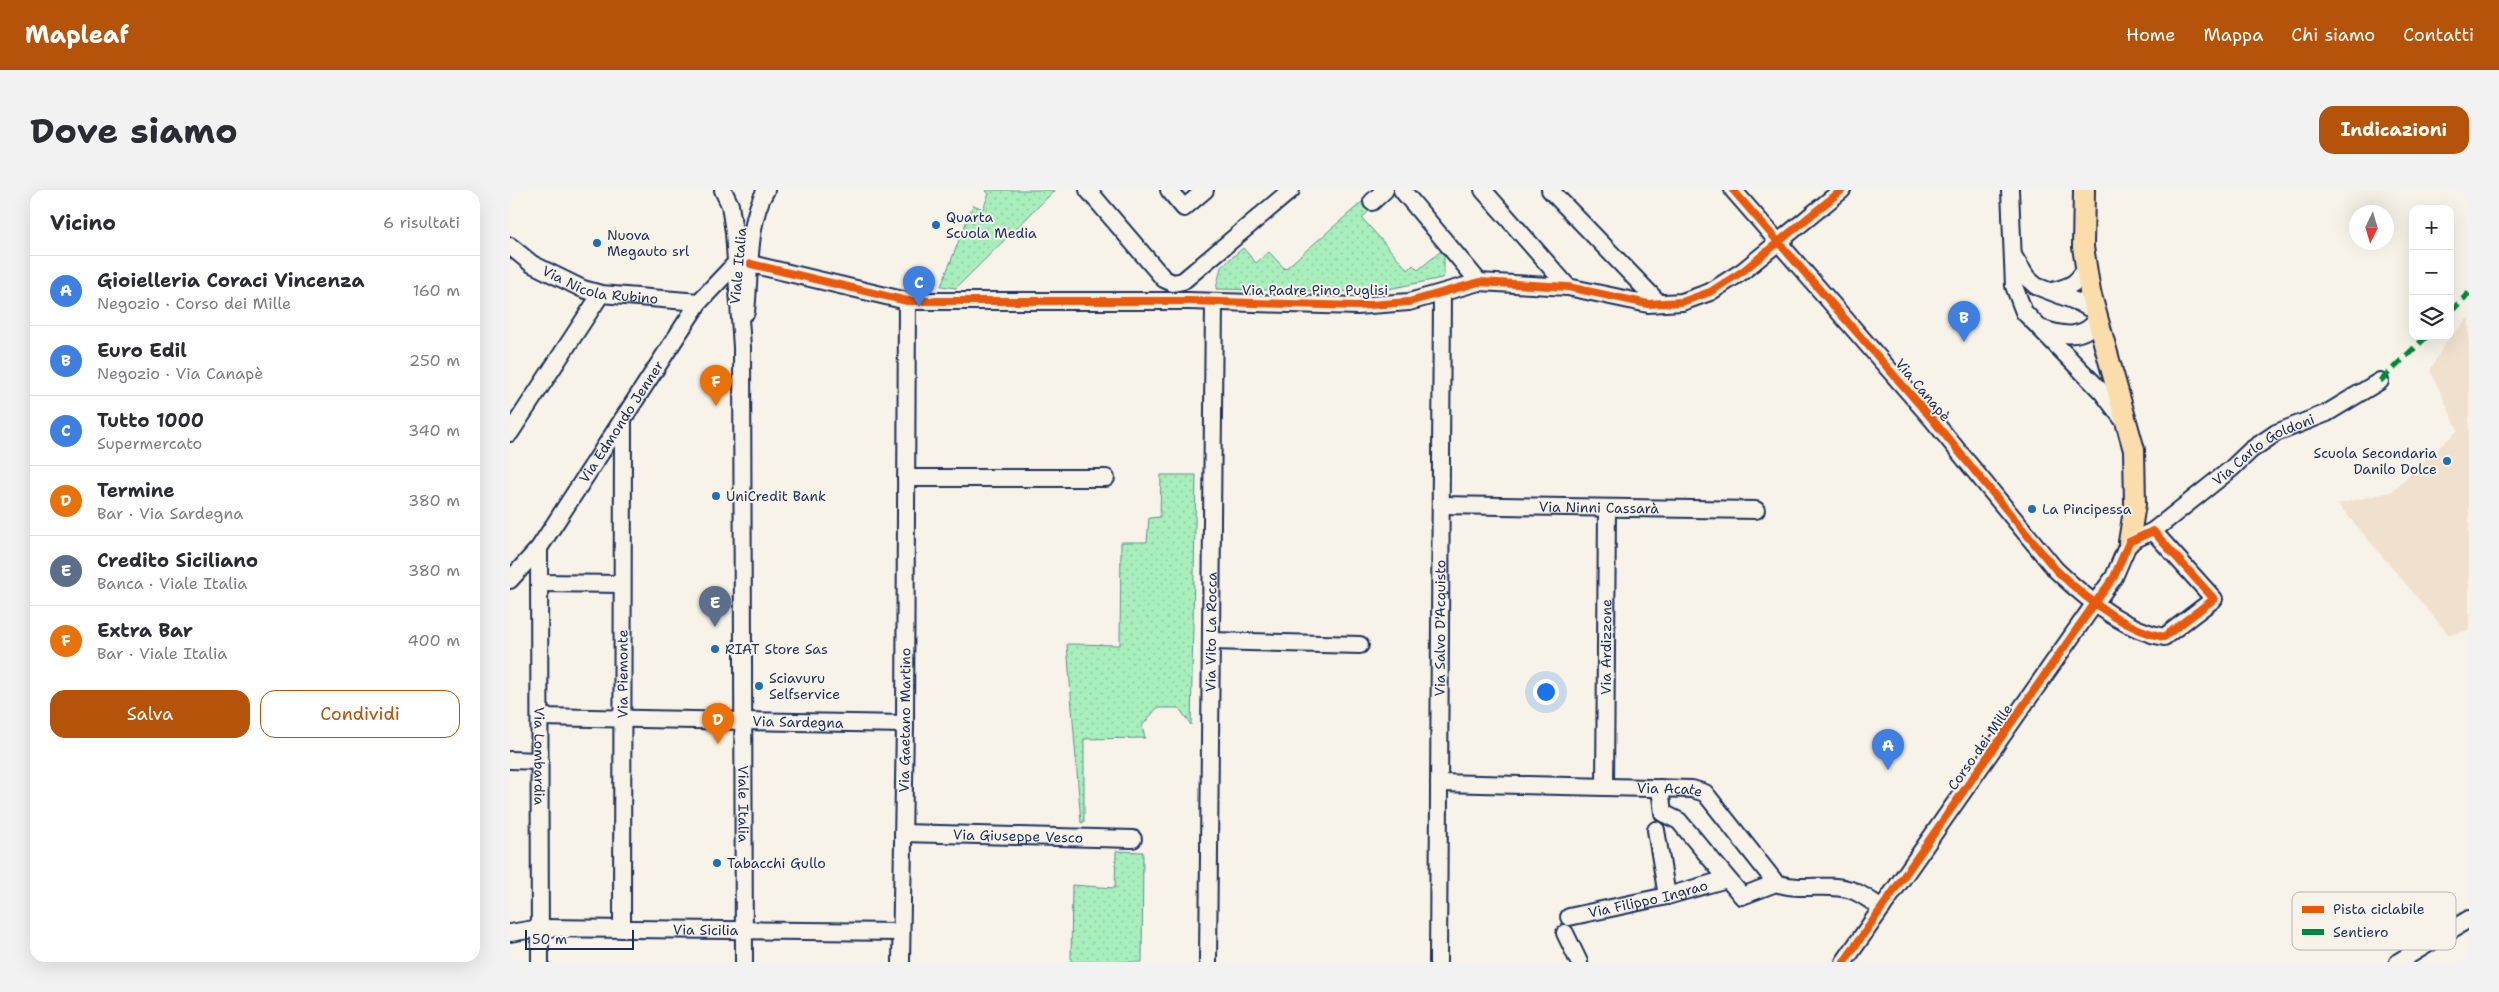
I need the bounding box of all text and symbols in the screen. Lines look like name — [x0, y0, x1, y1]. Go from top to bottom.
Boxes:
text: Mapleaf — [25, 19, 129, 51]
text: Home — [2126, 23, 2175, 47]
text: Mappa — [2203, 23, 2263, 47]
text: Chi siamo — [2291, 23, 2375, 47]
text: Contatti — [2403, 23, 2474, 47]
button: Indicazioni — [2319, 106, 2469, 154]
text: Dove siamo — [30, 107, 238, 154]
north arrow — [2349, 205, 2394, 250]
map controls — [2409, 205, 2454, 340]
button: + — [2409, 205, 2454, 250]
place label: Quarta Scuola Media — [946, 208, 1037, 242]
text: Vicino — [50, 209, 116, 237]
text: 6 risultati — [383, 212, 460, 233]
marker: Quarta Scuola Media — [930, 219, 942, 231]
place label: Nuova Megauto srl — [607, 226, 690, 260]
street label: Viale Italia — [726, 227, 750, 305]
marker: Nuova Megauto srl — [591, 237, 603, 249]
button: − — [2409, 250, 2454, 295]
street label: Via Nicola Rubino — [539, 261, 659, 308]
pin: C — [903, 266, 935, 307]
text: Gioielleria Coraci Vincenza — [97, 268, 365, 293]
text: A — [60, 280, 72, 301]
text: 160 m — [413, 280, 460, 301]
street label: Via Padre Pino Puglisi — [1242, 281, 1388, 299]
text: Negozio · Corso dei Mille — [97, 293, 291, 314]
button: layers — [2409, 295, 2454, 340]
pin: B — [1948, 301, 1980, 342]
text: Euro Edil — [97, 338, 187, 363]
text: B — [61, 350, 71, 371]
text: 250 m — [409, 350, 460, 371]
street label: Via Canapè — [1891, 355, 1955, 425]
street label: Via Edmondo Jenner — [575, 357, 668, 486]
text: Negozio · Via Canapè — [97, 363, 263, 384]
pin: F — [700, 365, 732, 406]
text: Tutto 1000 — [97, 408, 204, 433]
street label: Via Carlo Goldoni — [2209, 410, 2317, 489]
text: C — [61, 420, 71, 441]
text: 340 m — [408, 420, 460, 441]
text: Supermercato — [97, 433, 202, 454]
place label: Scuola Secondaria Danilo Dolce — [2314, 444, 2437, 478]
marker: Scuola Secondaria Danilo Dolce — [2441, 455, 2453, 467]
text: Termine — [97, 478, 175, 503]
place label: UniCredit Bank — [726, 487, 826, 505]
text: D — [60, 490, 72, 511]
text: 380 m — [408, 490, 460, 511]
marker: UniCredit Bank — [710, 490, 722, 502]
street label: Via Ninni Cassarà — [1539, 498, 1660, 517]
place label: La Pincipessa — [2042, 500, 2132, 518]
text: Bar · Via Sardegna — [97, 503, 243, 524]
marker: La Pincipessa — [2026, 503, 2038, 515]
text: Credito Siciliano — [97, 548, 258, 573]
text: E — [61, 560, 71, 581]
text: 380 m — [408, 560, 460, 581]
street label: Via Salvo D'Acquisto — [1431, 560, 1449, 696]
street label: Via Vito La Rocca — [1201, 572, 1221, 692]
text: Banca · Viale Italia — [97, 573, 247, 594]
pin: E — [699, 586, 731, 627]
street label: Via Ardizzone — [1597, 599, 1615, 695]
text: Extra Bar — [97, 618, 193, 643]
street label: Via Piemonte — [613, 629, 632, 718]
text: F — [61, 630, 71, 651]
text: 400 m — [407, 630, 460, 651]
place label: RIAT Store Sas — [725, 640, 828, 658]
text: Bar · Viale Italia — [97, 643, 227, 664]
marker: RIAT Store Sas — [709, 643, 721, 655]
street label: Via Gaetano Martino — [895, 648, 914, 793]
place label: Sciavuru Selfservice — [769, 669, 840, 703]
your location — [1533, 679, 1559, 705]
marker: Sciavuru Selfservice — [753, 680, 765, 692]
button: Salva — [50, 690, 250, 738]
button: Condividi — [260, 690, 460, 738]
street label: Corso dei Mille — [1944, 700, 2016, 794]
pin: D — [702, 703, 734, 744]
street label: Via Lombardia — [530, 707, 549, 806]
street label: Via Sardegna — [752, 712, 844, 732]
pin: A — [1872, 729, 1904, 770]
street label: Viale Italia — [734, 765, 753, 843]
street label: Via Acate — [1637, 779, 1705, 801]
street label: Via Giuseppe Vesco — [953, 825, 1083, 847]
place label: Tabacchi Gullo — [727, 854, 826, 872]
marker: Tabacchi Gullo — [711, 857, 723, 869]
street label: Via Filippo Ingrao — [1586, 876, 1710, 922]
legend — [2292, 892, 2456, 950]
text: Pista ciclabile — [2333, 900, 2425, 918]
street label: Via Sicilia — [673, 920, 739, 939]
text: Sentiero — [2333, 923, 2388, 941]
scale bar — [525, 927, 634, 950]
text: 50 m — [532, 930, 567, 948]

